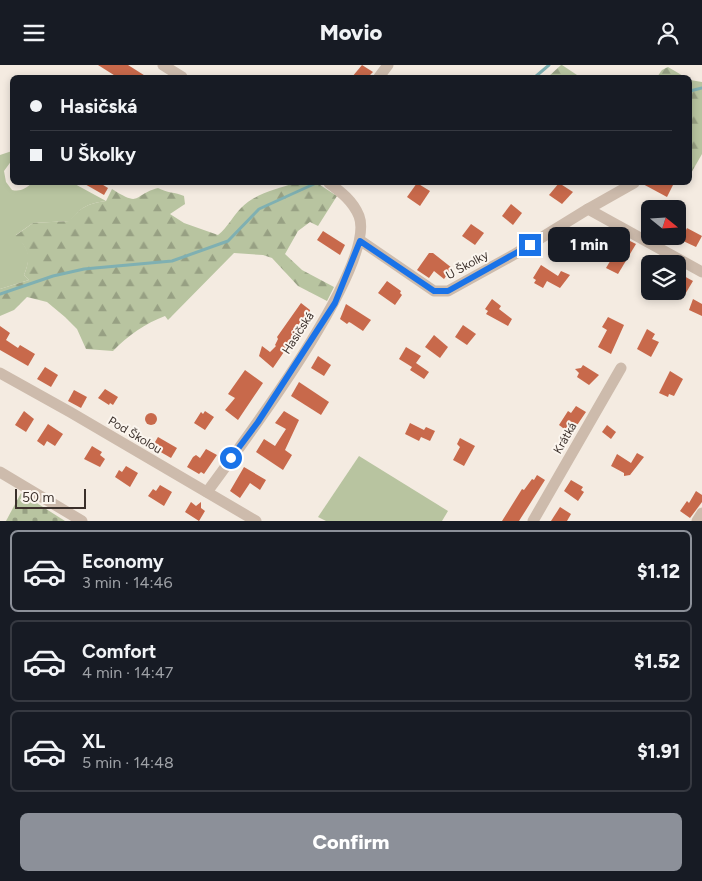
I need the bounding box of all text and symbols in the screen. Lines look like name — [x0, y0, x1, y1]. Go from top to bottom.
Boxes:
icon: menu — [20, 19, 48, 47]
text: Movio — [320, 19, 382, 46]
icon: person — [654, 19, 682, 47]
text: Hasičská — [60, 95, 137, 118]
text: U Školky — [60, 143, 136, 166]
north arrow — [641, 200, 686, 245]
map controls — [641, 200, 686, 300]
callout: 1 min — [548, 227, 630, 263]
route end — [519, 234, 541, 256]
text: 1 min — [570, 235, 608, 254]
street label: U Školky — [443, 247, 491, 282]
button: layers — [641, 255, 686, 300]
street label: Hasičská — [279, 309, 317, 357]
street label: Pod Školou — [106, 414, 164, 456]
street label: Krátká — [550, 420, 580, 456]
route start — [220, 447, 242, 469]
scale bar — [15, 486, 86, 509]
text: 50 m — [22, 489, 54, 506]
icon: car — [22, 549, 67, 594]
text: Economy — [82, 550, 164, 573]
text: $1.12 — [637, 560, 680, 583]
text: 3 min · 14:46 — [82, 573, 172, 592]
icon: car — [22, 639, 67, 684]
text: Comfort — [82, 640, 157, 663]
text: $1.52 — [634, 650, 680, 673]
text: 4 min · 14:47 — [82, 663, 173, 682]
icon: car — [22, 729, 67, 774]
text: XL — [82, 730, 105, 753]
text: $1.91 — [637, 740, 680, 763]
text: 5 min · 14:48 — [82, 753, 174, 772]
button: Confirm — [20, 813, 682, 871]

